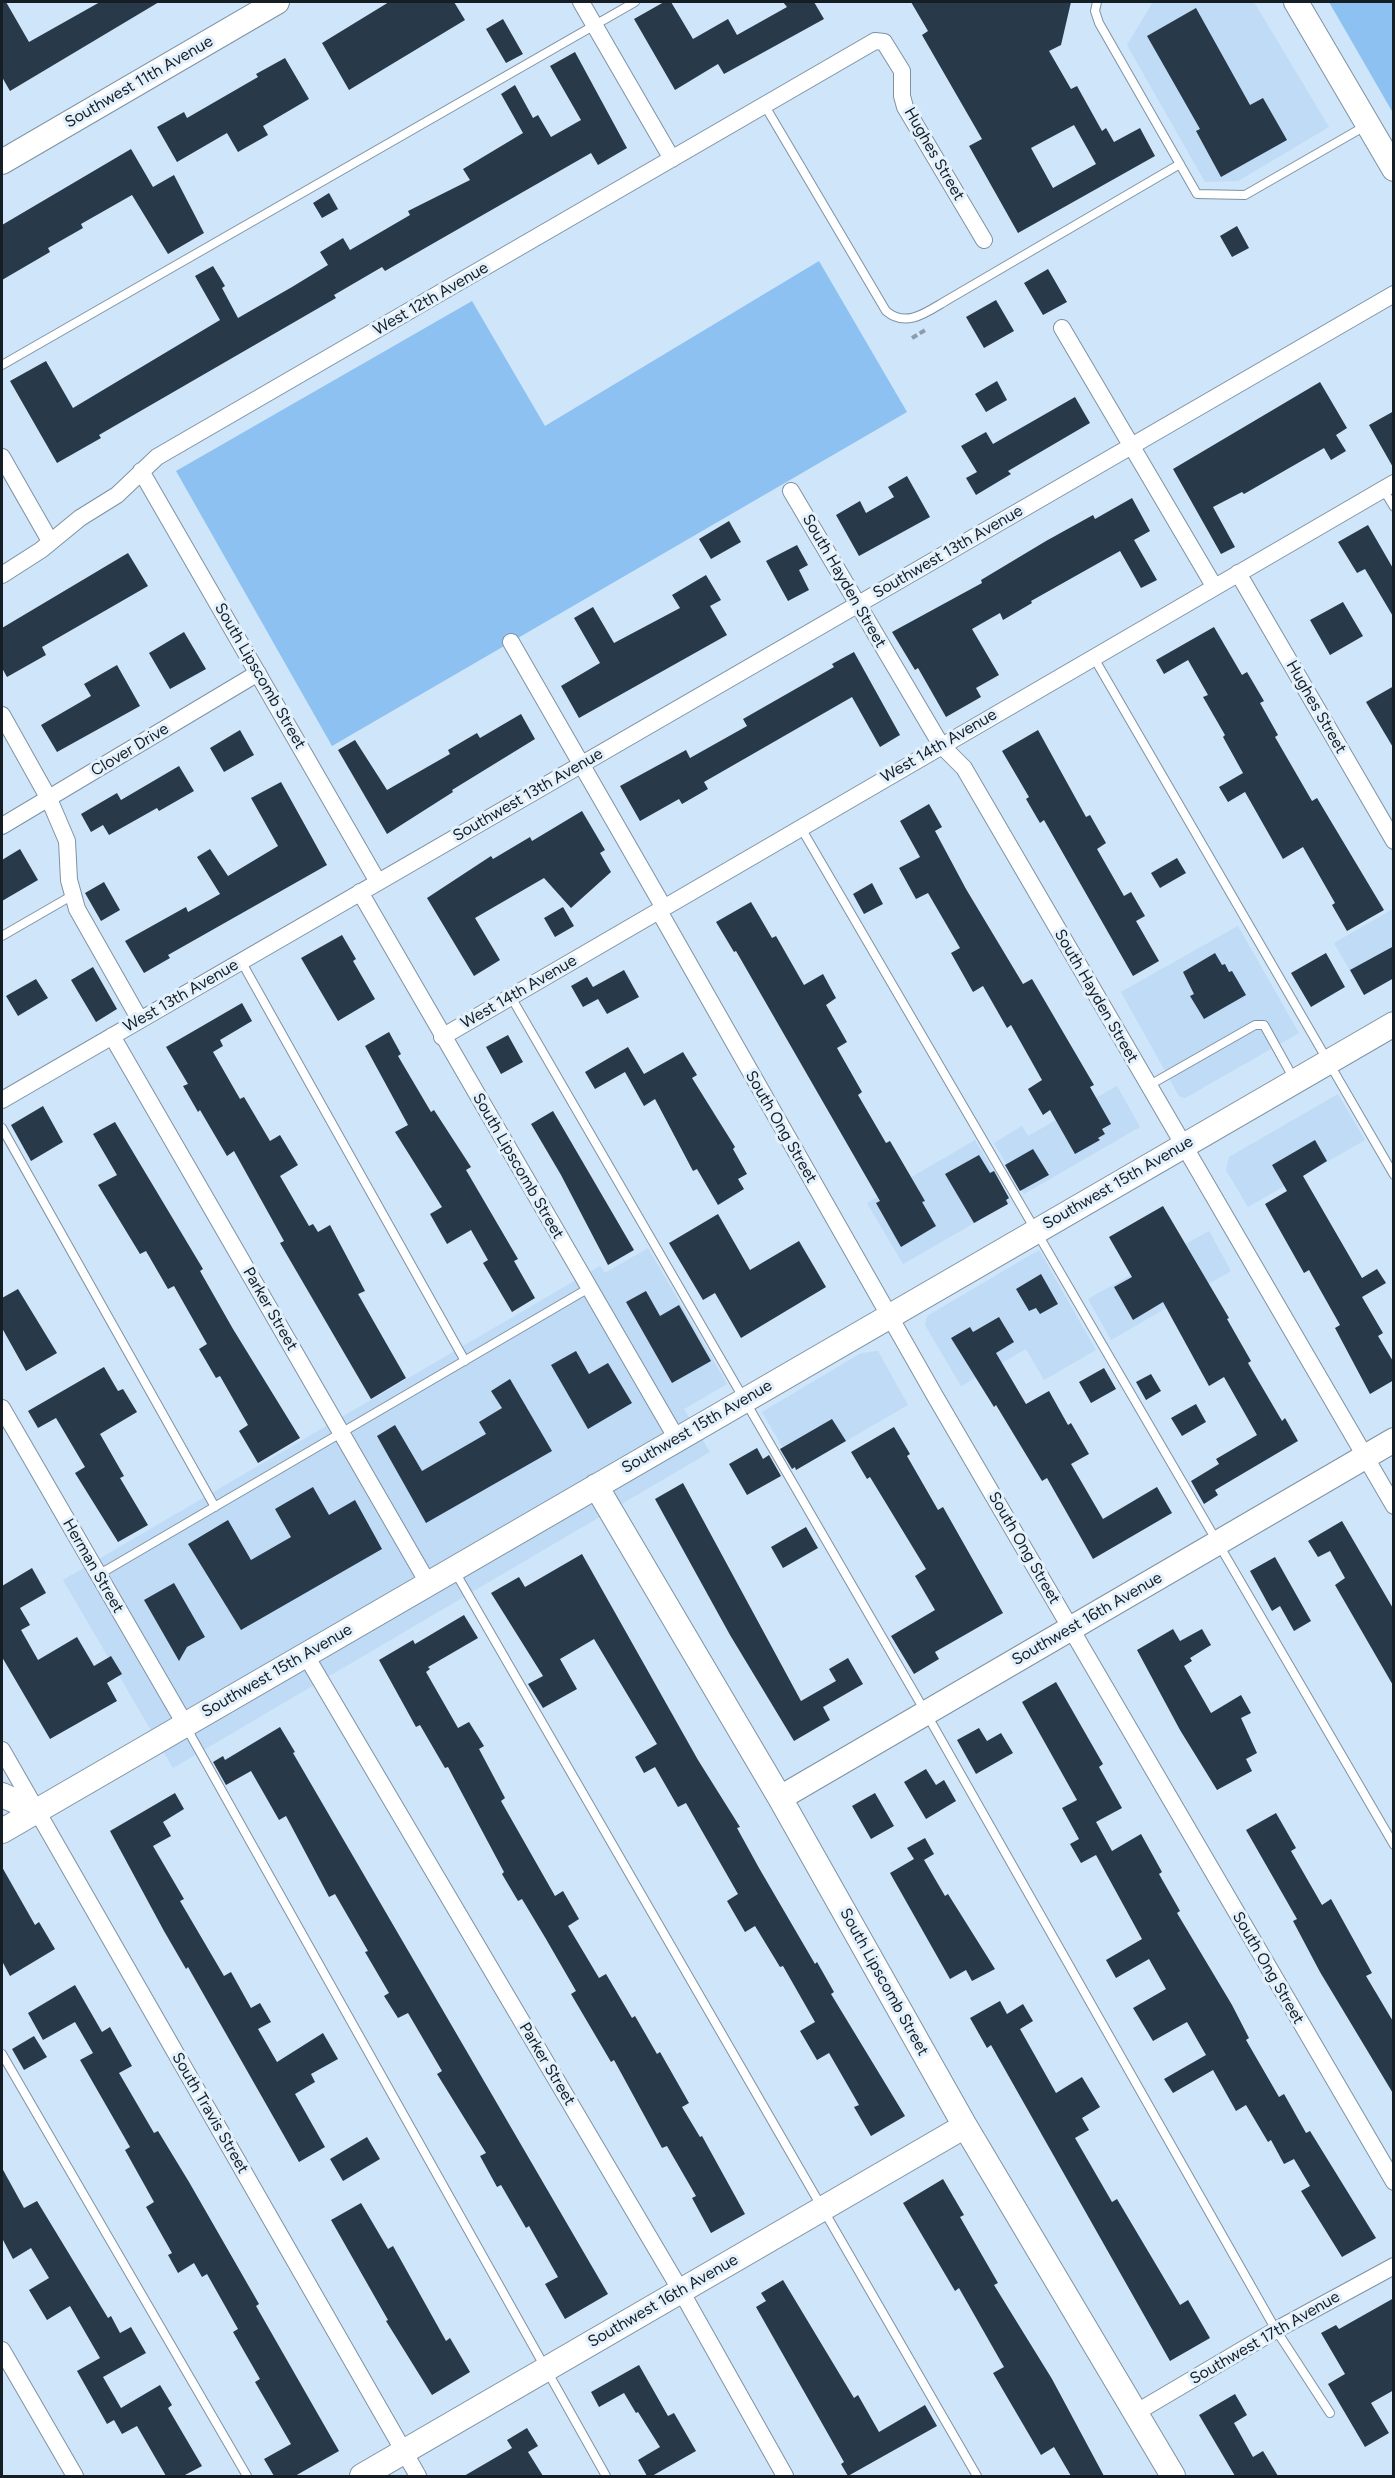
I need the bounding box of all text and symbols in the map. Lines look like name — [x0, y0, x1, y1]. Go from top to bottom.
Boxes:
street label: Southwest 11th Avenue — [62, 32, 216, 132]
street label: Hughes Street — [900, 104, 968, 204]
street label: West 12th Avenue — [370, 258, 492, 340]
street label: Southwest 13th Avenue — [870, 501, 1026, 603]
street label: South Hayden Street — [798, 511, 890, 651]
street label: South Lipscomb Street — [210, 600, 310, 752]
street label: Hughes Street — [1282, 657, 1350, 757]
street label: West 14th Avenue — [878, 705, 1000, 787]
street label: Clover Drive — [88, 719, 172, 781]
street label: Southwest 13th Avenue — [450, 744, 606, 846]
street label: South Hayden Street — [1050, 926, 1142, 1066]
street label: West 14th Avenue — [458, 951, 580, 1033]
street label: West 13th Avenue — [120, 955, 242, 1037]
street label: South Ong Street — [741, 1067, 821, 1187]
street label: South Lipscomb Street — [468, 1090, 568, 1242]
street label: Southwest 15th Avenue — [1039, 1132, 1197, 1234]
street label: Parker Street — [238, 1264, 302, 1354]
street label: Southwest 15th Avenue — [618, 1376, 776, 1478]
street label: South Ong Street — [984, 1488, 1064, 1608]
street label: Herman Street — [58, 1515, 128, 1617]
street label: Southwest 16th Avenue — [1009, 1568, 1165, 1670]
street label: Southwest 15th Avenue — [198, 1620, 356, 1722]
street label: South Lipscomb Street — [835, 1905, 933, 2059]
street label: South Ong Street — [1228, 1908, 1308, 2028]
street label: Parker Street — [515, 2019, 579, 2109]
street label: South Travis Street — [168, 2049, 252, 2177]
street label: Southwest 16th Avenue — [585, 2250, 741, 2352]
street label: Southwest 17th Avenue — [1187, 2287, 1343, 2389]

